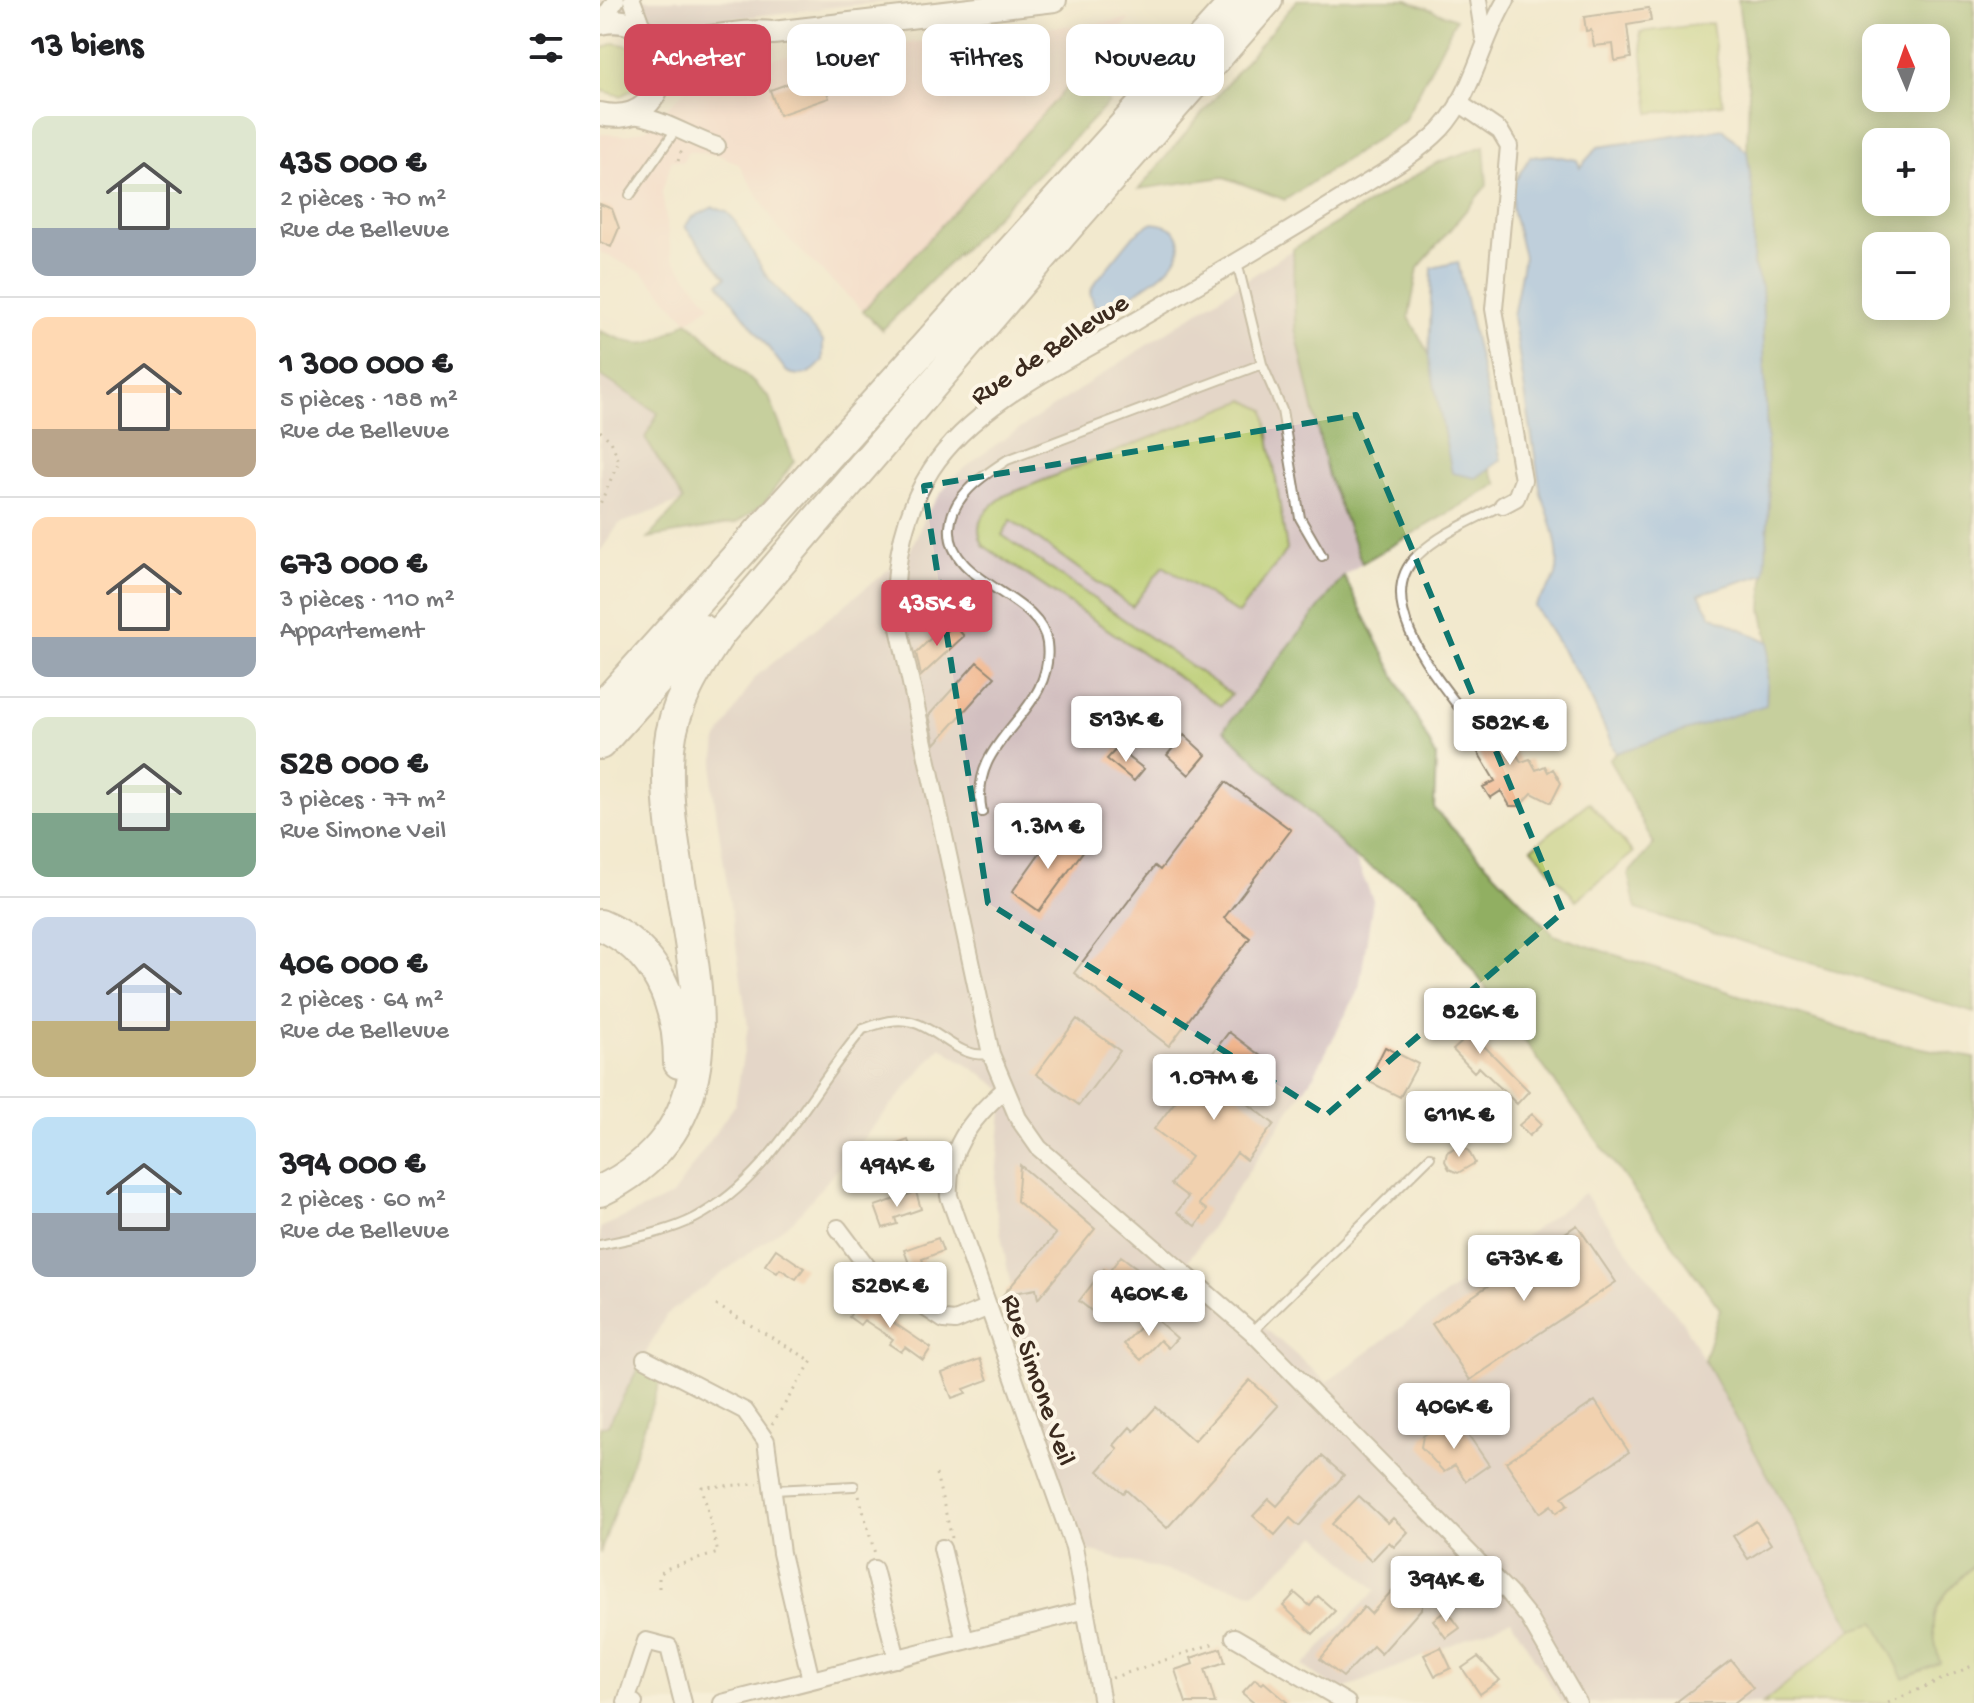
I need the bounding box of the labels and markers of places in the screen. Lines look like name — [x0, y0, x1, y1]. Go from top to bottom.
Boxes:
pin: 435K € — [872, 580, 1002, 648]
pin: 513K € — [1061, 696, 1191, 764]
pin: 582K € — [1445, 699, 1575, 767]
pin: 1.3M € — [983, 803, 1113, 871]
pin: 826K € — [1415, 988, 1545, 1056]
pin: 1.07M € — [1140, 1054, 1288, 1122]
pin: 611K € — [1394, 1091, 1524, 1159]
pin: 494K € — [832, 1141, 962, 1209]
pin: 673K € — [1459, 1235, 1589, 1303]
pin: 528K € — [825, 1262, 955, 1330]
pin: 460K € — [1084, 1270, 1214, 1338]
pin: 406K € — [1389, 1383, 1519, 1451]
pin: 394K € — [1381, 1556, 1511, 1624]

